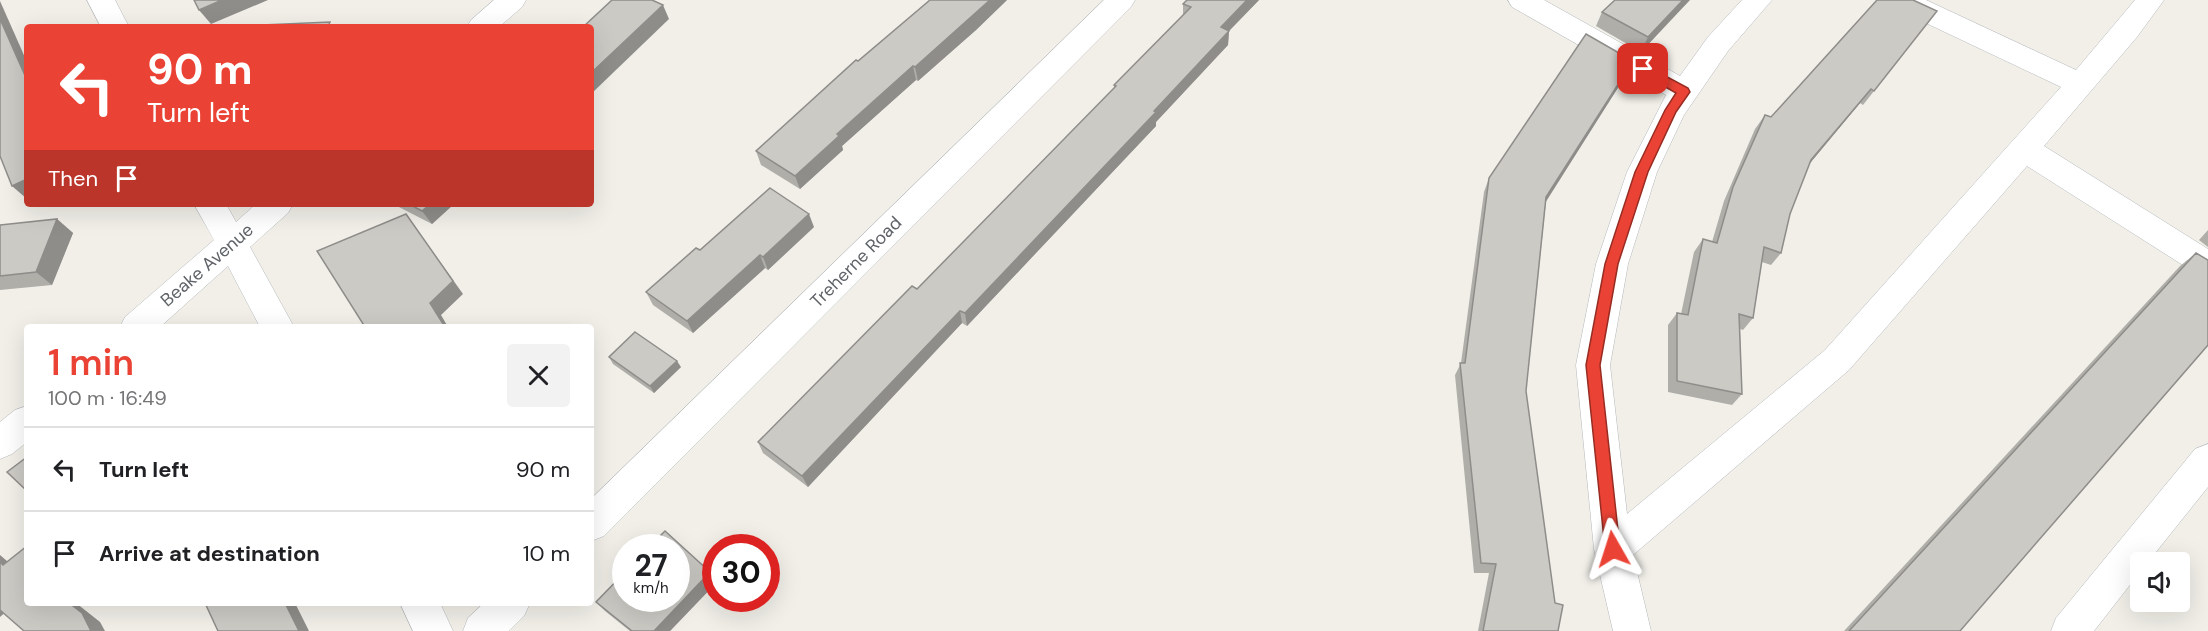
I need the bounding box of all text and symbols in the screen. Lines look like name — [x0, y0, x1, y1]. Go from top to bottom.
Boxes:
text: 90 m — [147, 42, 253, 97]
pin — [1617, 43, 1668, 94]
icon: left — [48, 48, 126, 126]
icon: arrive — [1626, 52, 1659, 85]
text: Turn left — [147, 95, 250, 130]
icon: arrive — [110, 162, 143, 195]
text: Then — [48, 164, 98, 193]
street label: Treherne Road — [805, 211, 907, 313]
street label: Beake Avenue — [156, 218, 258, 312]
text: 1 min — [48, 339, 134, 386]
button: close — [507, 344, 570, 407]
text: 100 m · 16:49 — [48, 385, 167, 411]
icon: left — [48, 453, 81, 486]
text: Turn left — [99, 455, 189, 484]
text: 90 m — [516, 455, 570, 484]
position arrow — [1581, 517, 1645, 581]
speed limit sign: 30 — [702, 534, 780, 612]
icon: arrive — [48, 537, 81, 570]
text: Arrive at destination — [99, 539, 320, 568]
text: 10 m — [523, 539, 570, 568]
text: 27 — [634, 546, 668, 585]
map controls — [2130, 552, 2190, 612]
button: sound — [2130, 552, 2190, 612]
text: km/h — [633, 578, 669, 598]

